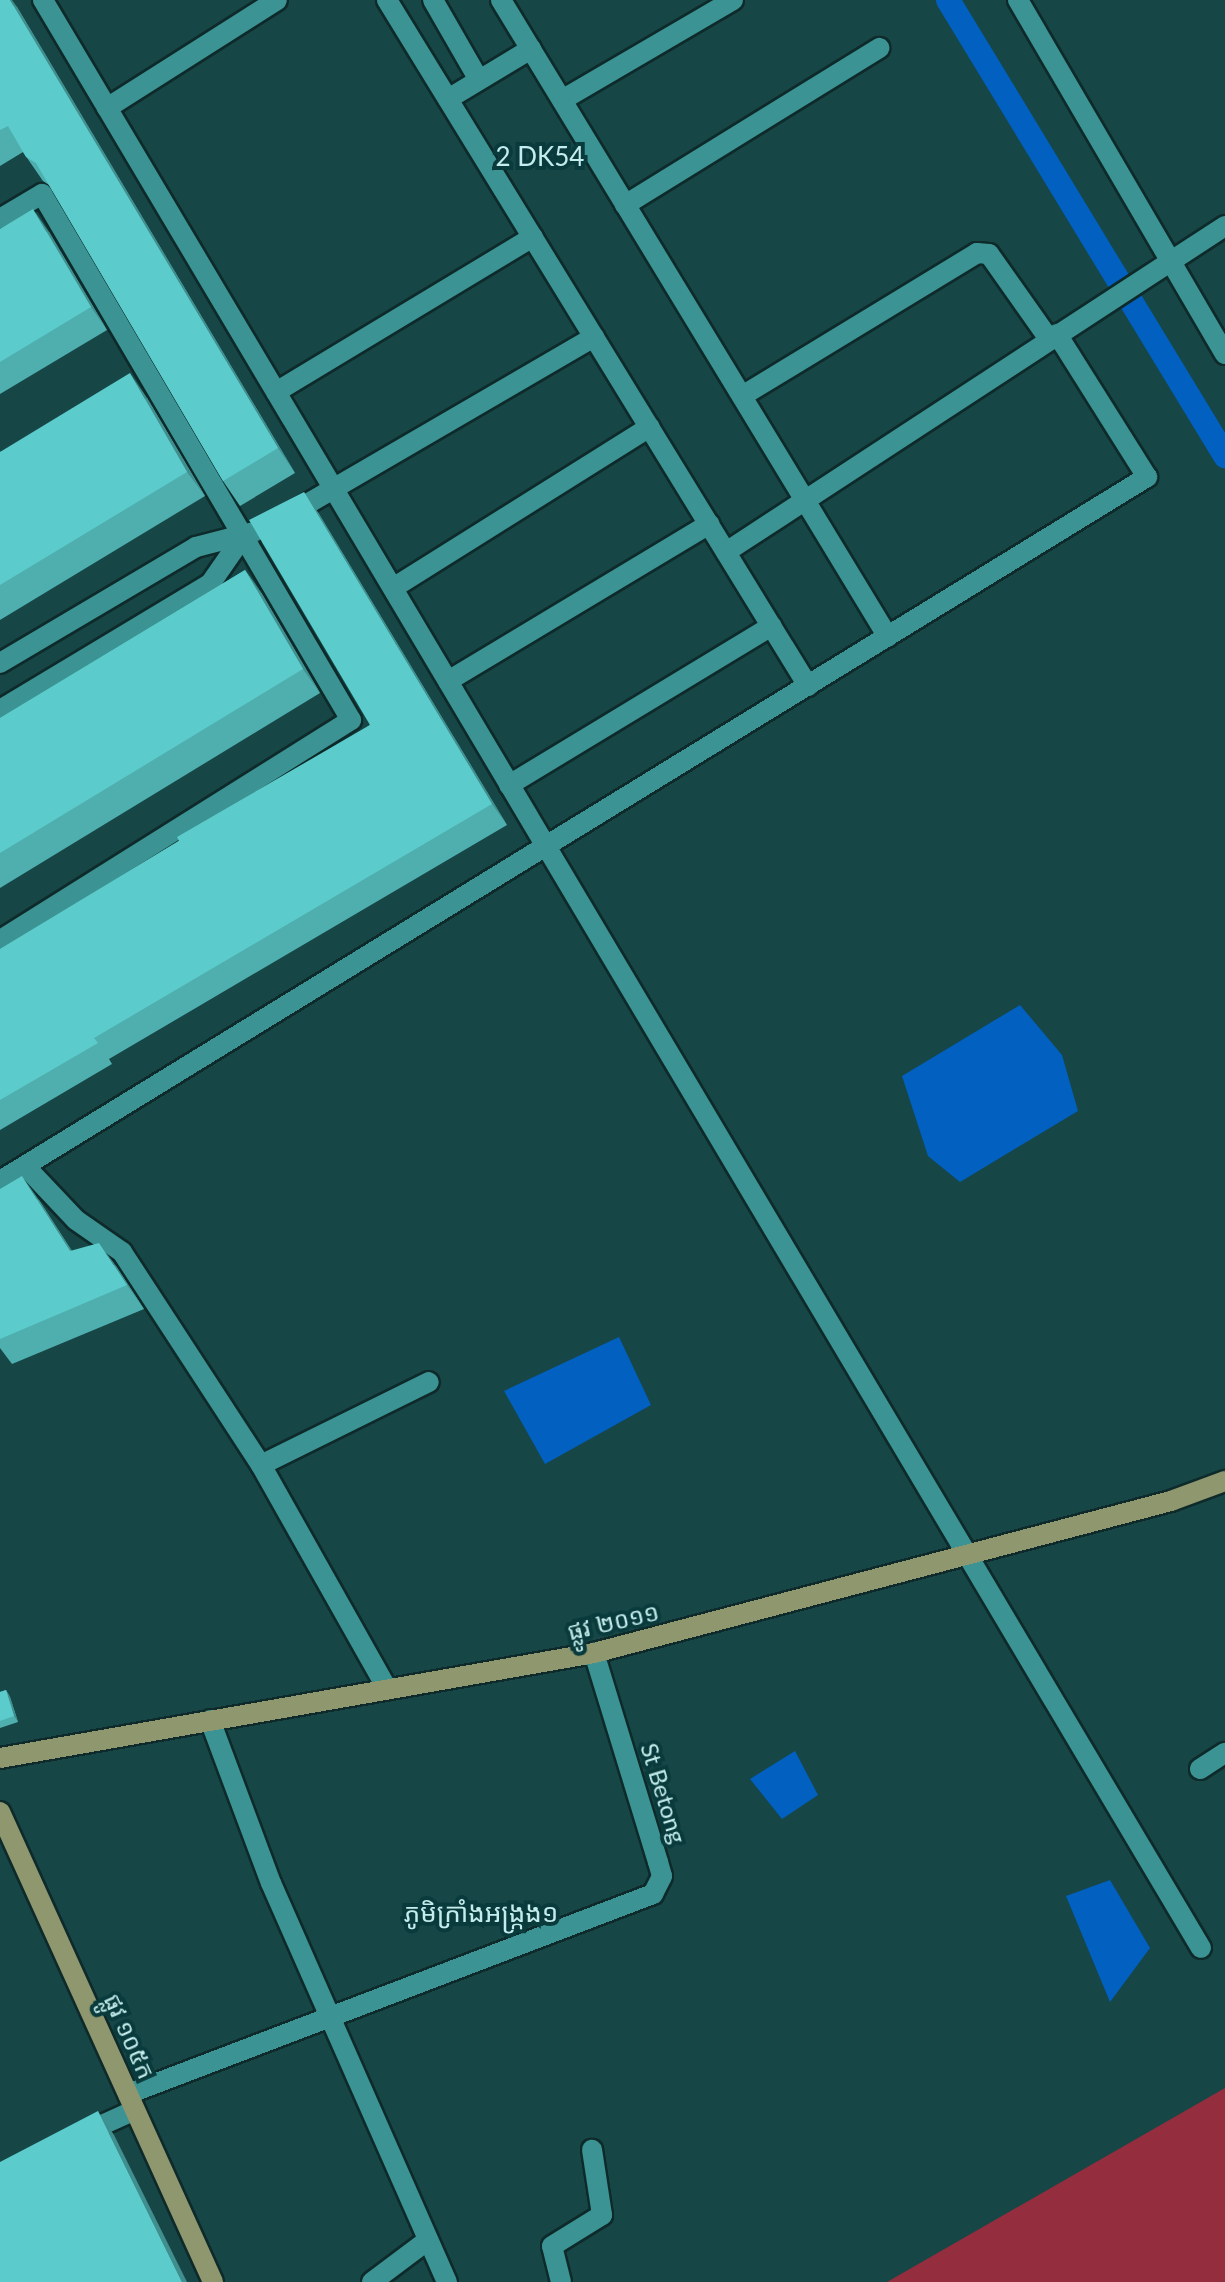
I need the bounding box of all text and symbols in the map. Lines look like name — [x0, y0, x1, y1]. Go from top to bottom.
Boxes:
district label: 2 DK54 — [490, 141, 590, 173]
street label: ផ្លូវ ២០១១ — [564, 1597, 662, 1645]
street label: St Betong — [635, 1739, 693, 1847]
district label: ភូមិក្រាំងអង្រ្កង១ — [404, 1897, 558, 1929]
street label: ផ្លូវ ១០៥ក — [99, 1989, 161, 2083]

